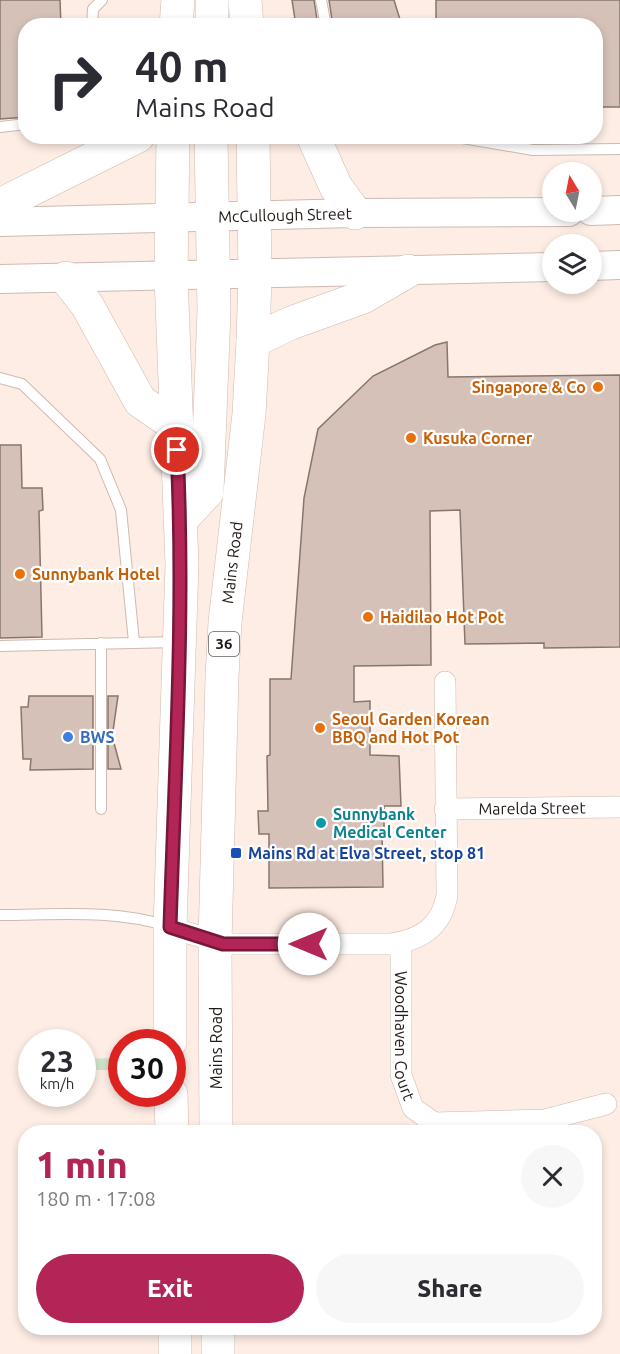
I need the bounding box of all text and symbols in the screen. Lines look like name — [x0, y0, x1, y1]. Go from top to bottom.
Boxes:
icon: right — [36, 42, 114, 120]
text: 40 m — [135, 43, 229, 90]
text: Mains Road — [135, 92, 274, 122]
north arrow — [542, 162, 602, 222]
map controls — [542, 162, 602, 294]
street label: McCullough Street — [218, 204, 353, 225]
button: layers — [542, 234, 602, 294]
place label: Singapore & Co — [472, 378, 586, 396]
marker: Singapore & Co — [591, 380, 605, 394]
pin — [151, 424, 202, 475]
place label: Kusuka Corner — [423, 429, 533, 447]
marker: Kusuka Corner — [404, 431, 418, 445]
icon: arrive — [160, 433, 193, 466]
street label: Mains Road — [218, 520, 246, 605]
place label: Sunnybank Hotel — [32, 565, 160, 583]
marker: Sunnybank Hotel — [13, 567, 27, 581]
place label: Haidilao Hot Pot — [380, 608, 504, 626]
marker: Haidilao Hot Pot — [361, 610, 375, 624]
road number: 36 — [209, 632, 239, 656]
place label: Seoul Garden Korean BBQ and Hot Pot — [332, 710, 490, 746]
marker: Seoul Garden Korean BBQ and Hot Pot — [313, 721, 327, 735]
place label: BWS — [80, 728, 115, 746]
marker: BWS — [61, 730, 75, 744]
street label: Marelda Street — [478, 798, 586, 818]
place label: Sunnybank Medical Center — [333, 805, 447, 841]
marker: Sunnybank Medical Center — [314, 816, 328, 830]
place label: Mains Rd at Elva Street, stop 81 — [248, 844, 485, 862]
marker: Mains Rd at Elva Street, stop 81 — [229, 846, 243, 860]
position arrow — [277, 912, 341, 976]
street label: Woodhaven Court — [392, 971, 419, 1103]
street label: Mains Road — [207, 1007, 225, 1089]
speed limit sign: 30 — [108, 1029, 186, 1107]
text: 23 — [40, 1044, 74, 1078]
text: km/h — [40, 1075, 74, 1092]
text: 1 min — [36, 1144, 128, 1185]
button: close — [521, 1145, 584, 1208]
text: 180 m · 17:08 — [36, 1187, 156, 1210]
button: Exit — [36, 1254, 304, 1323]
button: Share — [316, 1254, 584, 1323]

